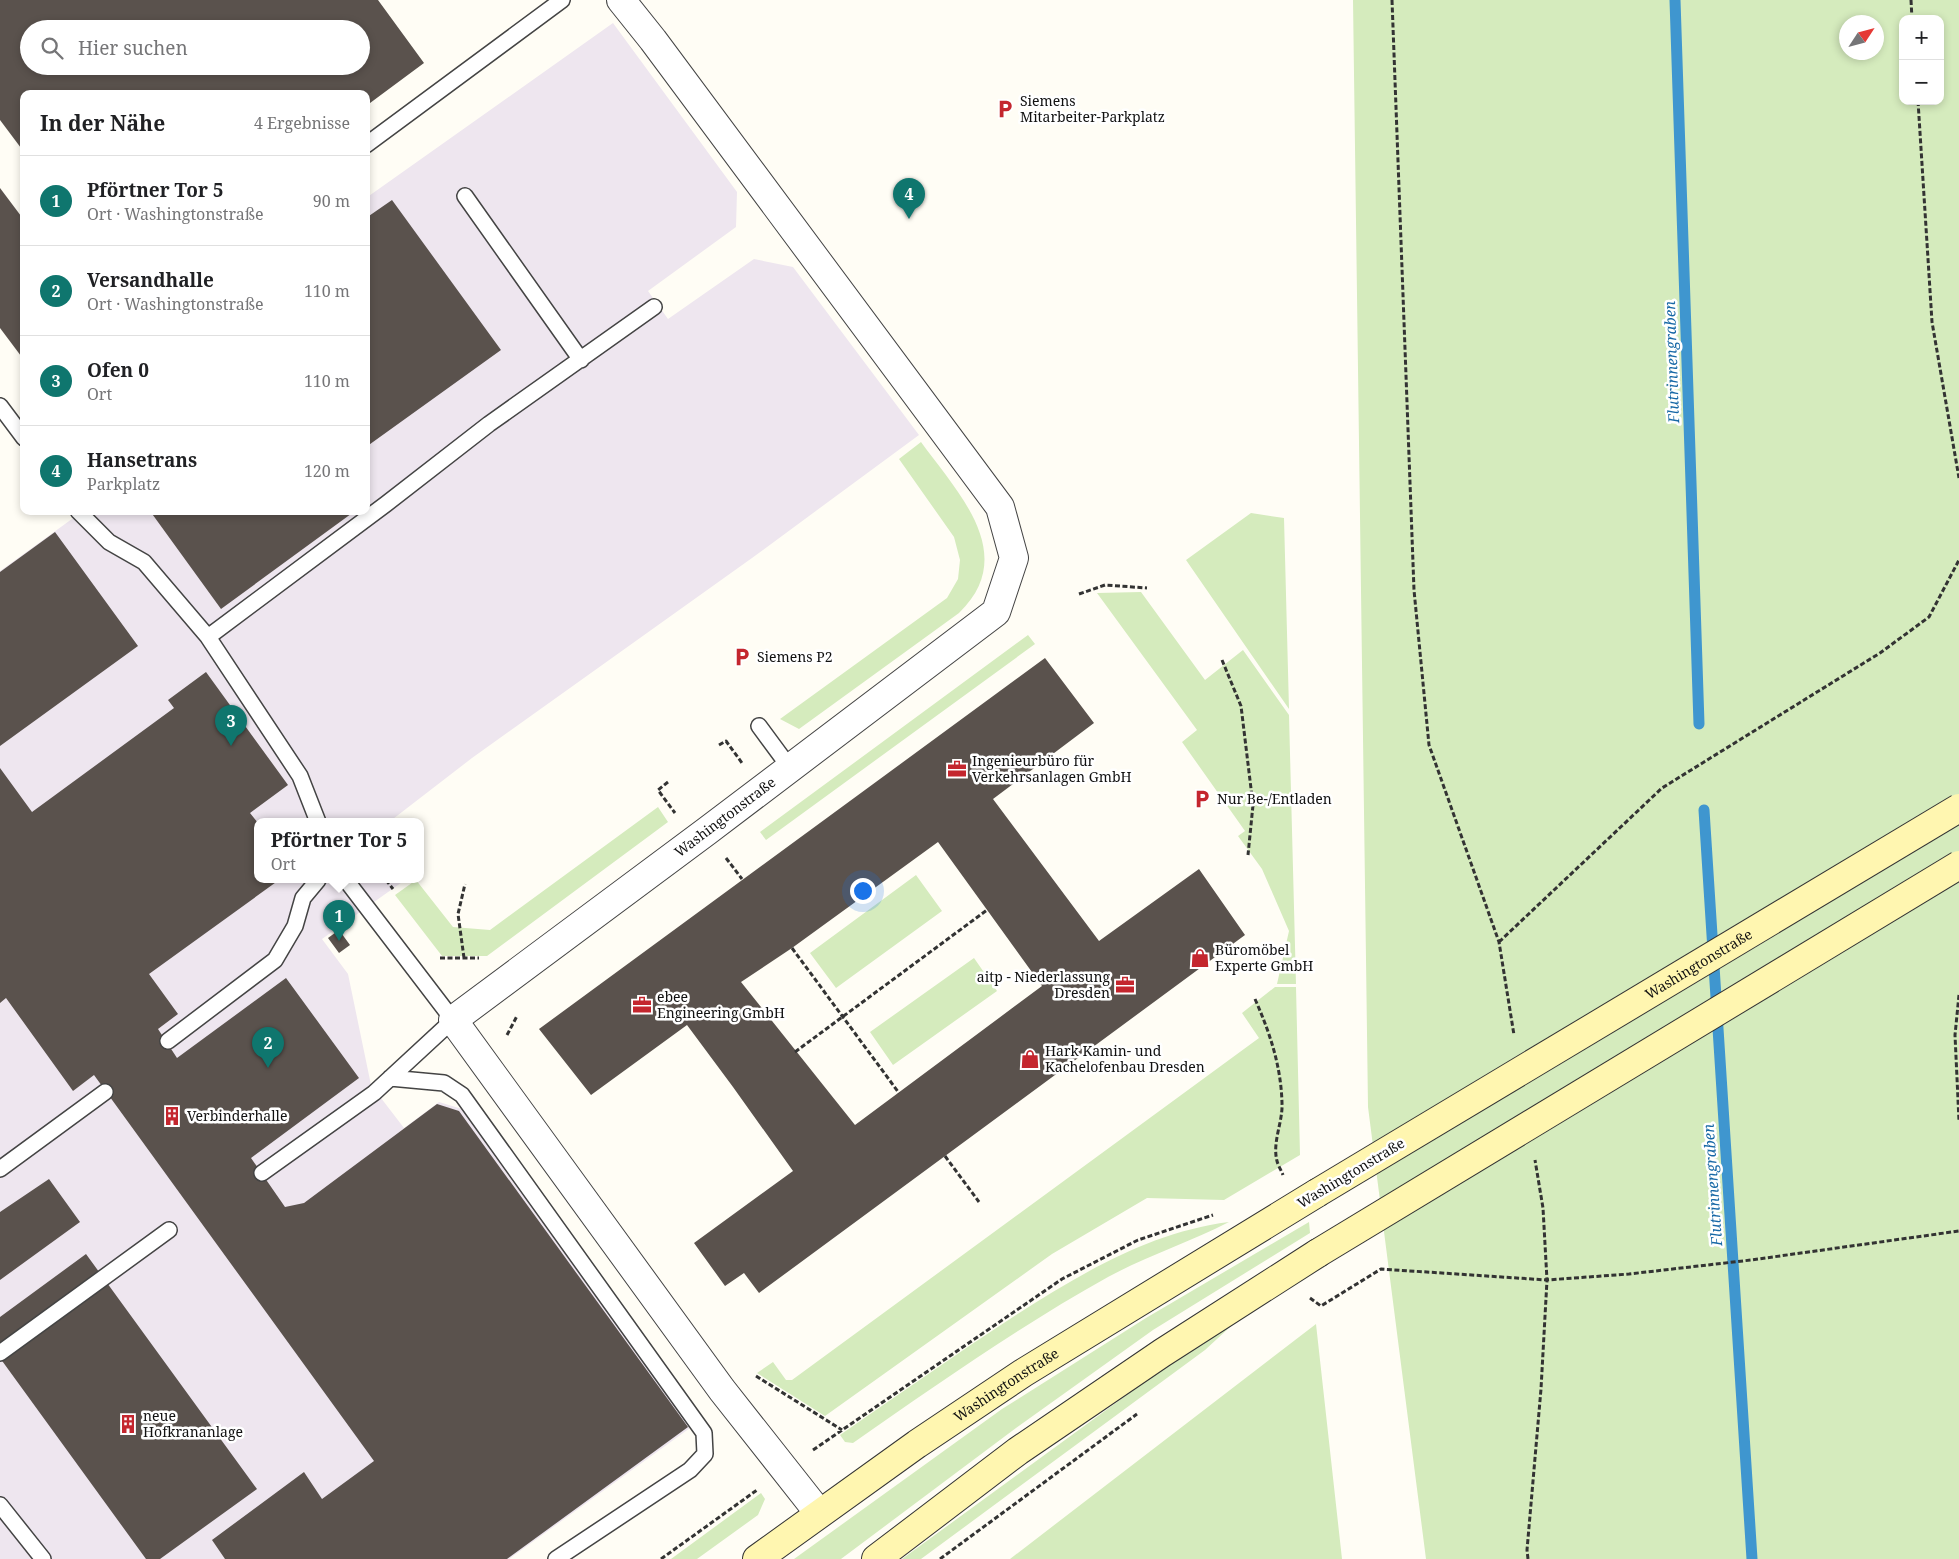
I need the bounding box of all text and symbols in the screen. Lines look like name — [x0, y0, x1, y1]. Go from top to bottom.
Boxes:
north arrow — [1839, 15, 1884, 60]
map controls — [1899, 15, 1944, 105]
button: + — [1899, 15, 1944, 60]
search box — [20, 20, 370, 75]
icon: search — [38, 34, 66, 62]
text: Hier suchen — [78, 35, 188, 61]
button: − — [1899, 60, 1944, 105]
place label: Siemens Mitarbeiter-Parkplatz — [1020, 91, 1165, 126]
parking icon: Siemens Mitarbeiter-Parkplatz — [994, 98, 1016, 120]
text: In der Nähe — [40, 109, 165, 137]
text: 4 Ergebnisse — [254, 112, 350, 134]
text: Pförtner Tor 5 — [87, 177, 224, 203]
pin: 4 — [893, 178, 925, 219]
text: 1 — [51, 190, 61, 212]
text: 90 m — [313, 190, 350, 212]
text: Ort · Washingtonstraße — [87, 203, 264, 225]
text: Versandhalle — [87, 267, 214, 293]
text: 2 — [51, 280, 61, 302]
text: 110 m — [304, 280, 350, 302]
text: Ort · Washingtonstraße — [87, 293, 264, 315]
water label: Flutrinnengraben — [1659, 301, 1683, 425]
text: Ofen 0 — [87, 357, 149, 383]
text: 3 — [51, 370, 61, 392]
text: 110 m — [304, 370, 350, 392]
text: Ort — [87, 383, 112, 405]
text: Hansetrans — [87, 447, 197, 473]
text: 4 — [51, 460, 61, 482]
text: 120 m — [304, 460, 350, 482]
text: Parkplatz — [87, 473, 160, 495]
parking icon: Siemens P2 — [731, 646, 753, 668]
place label: Siemens P2 — [757, 647, 833, 666]
pin: 3 — [215, 705, 247, 746]
place label: Ingenieurbüro für Verkehrsanlagen GmbH — [972, 751, 1132, 786]
office icon: Ingenieurbüro für Verkehrsanlagen GmbH — [946, 758, 968, 780]
street label: Washingtonstraße — [670, 772, 779, 861]
parking icon: Nur Be-/Entladen — [1191, 788, 1213, 810]
place label: Nur Be-/Entladen — [1217, 789, 1332, 808]
popup — [254, 818, 424, 883]
text: Pförtner Tor 5 — [271, 827, 407, 853]
text: Ort — [271, 853, 296, 875]
your location — [850, 878, 876, 904]
pin: 1 — [323, 900, 355, 941]
street label: Washingtonstraße — [1641, 924, 1756, 1003]
place label: Büromöbel Experte GmbH — [1215, 940, 1313, 975]
shop icon: Büromöbel Experte GmbH — [1189, 947, 1211, 969]
place label: aitp - Niederlassung Dresden — [977, 967, 1110, 1002]
office icon: aitp - Niederlassung Dresden — [1114, 974, 1136, 996]
place label: ebee Engineering GmbH — [657, 987, 785, 1022]
office icon: ebee Engineering GmbH — [631, 994, 653, 1016]
pin: 2 — [252, 1027, 284, 1068]
place label: Hark Kamin- und Kachelofenbau Dresden — [1045, 1041, 1205, 1076]
shop icon: Hark Kamin- und Kachelofenbau Dresden — [1019, 1048, 1041, 1070]
building icon: Verbinderhalle — [161, 1105, 183, 1127]
place label: Verbinderhalle — [187, 1106, 287, 1125]
water label: Flutrinnengraben — [1698, 1123, 1726, 1248]
street label: Washingtonstraße — [1294, 1133, 1408, 1212]
street label: Washingtonstraße — [950, 1343, 1062, 1426]
place label: neue Hofkrananlage — [143, 1406, 243, 1441]
building icon: neue Hofkrananlage — [117, 1413, 139, 1435]

